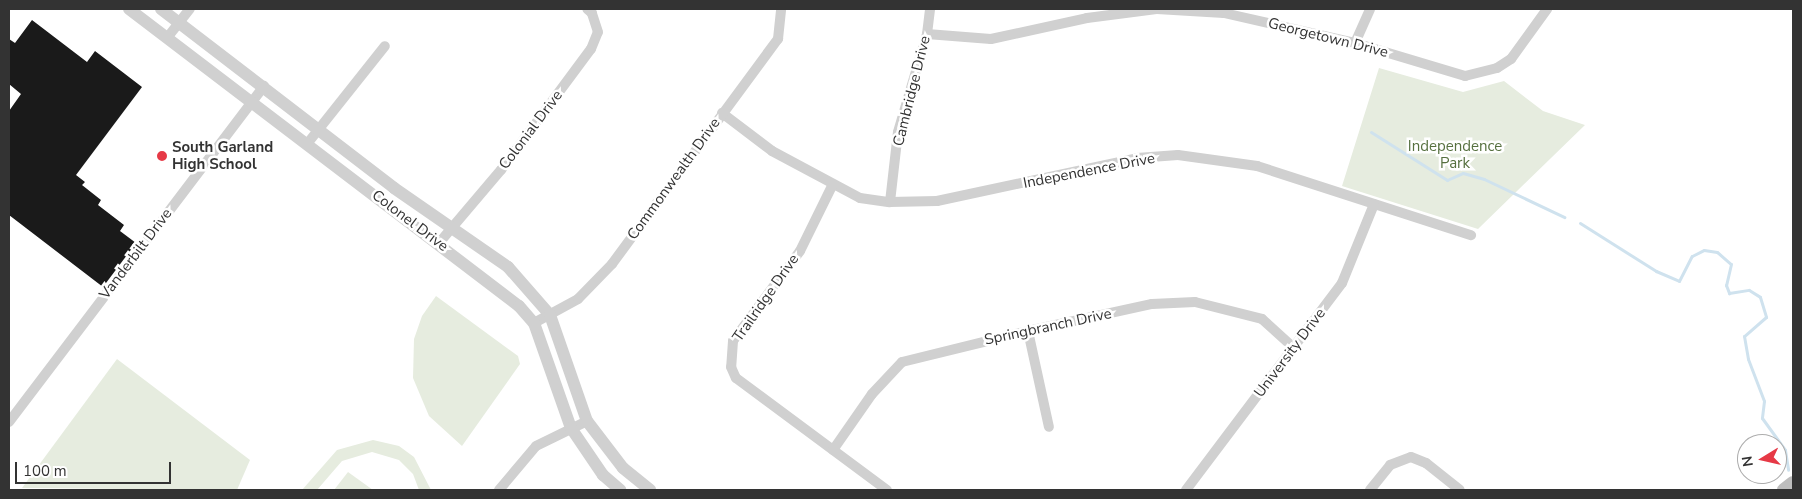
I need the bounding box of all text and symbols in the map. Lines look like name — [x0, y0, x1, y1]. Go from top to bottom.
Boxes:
street label: Georgetown Drive — [1266, 14, 1390, 62]
street label: Cambridge Drive — [890, 34, 934, 148]
street label: Colonial Drive — [495, 87, 567, 173]
street label: Commonwealth Drive — [624, 115, 724, 243]
park label: Independence Park — [1408, 137, 1502, 172]
place label: South Garland High School — [172, 138, 273, 173]
street label: Independence Drive — [1022, 149, 1156, 193]
marker: South Garland High School — [156, 150, 168, 162]
street label: Colonel Drive — [368, 186, 452, 256]
street label: Vanderbilt Drive — [96, 205, 176, 303]
street label: Trailridge Drive — [729, 251, 803, 345]
street label: Springbranch Drive — [983, 305, 1113, 349]
street label: University Drive — [1251, 305, 1329, 401]
north arrow — [1737, 434, 1787, 484]
scale bar — [18, 452, 174, 484]
text: N — [1737, 455, 1758, 468]
text: 100 m — [23, 461, 67, 481]

